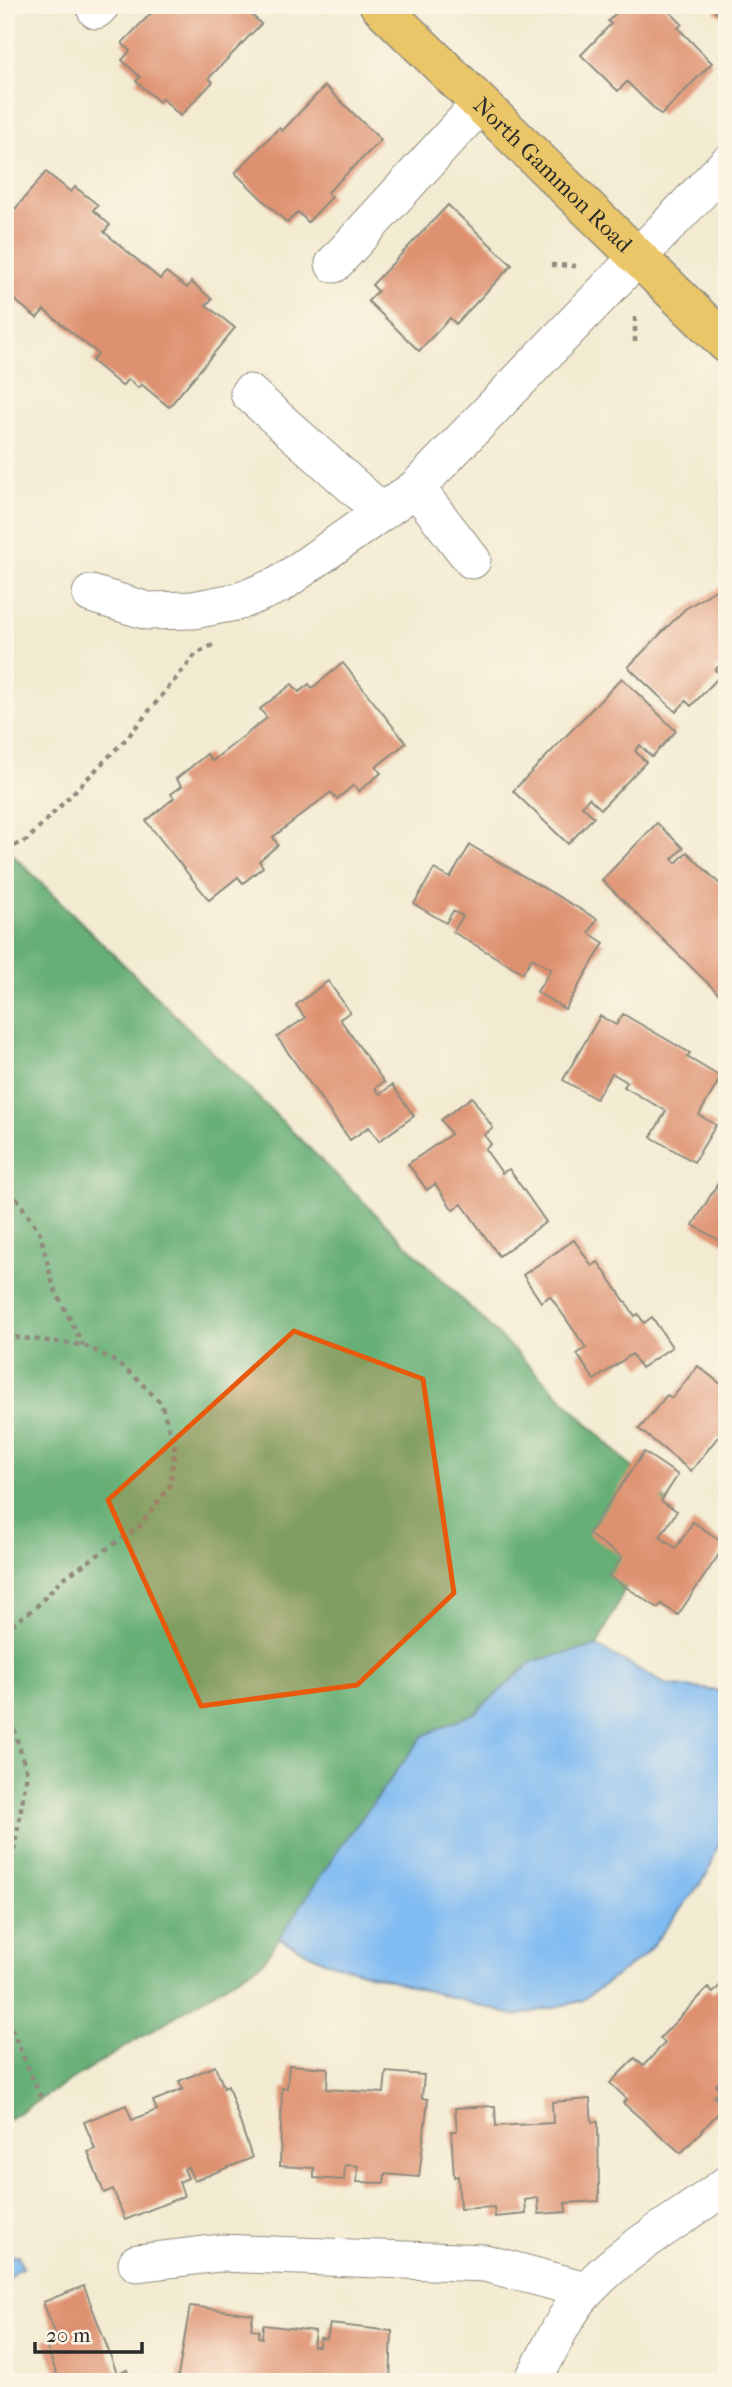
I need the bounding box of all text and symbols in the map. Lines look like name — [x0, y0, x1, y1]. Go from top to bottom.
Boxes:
street label: North Gammon Road — [468, 92, 638, 258]
scale bar — [35, 2310, 142, 2354]
text: 20 m — [46, 2323, 91, 2347]

